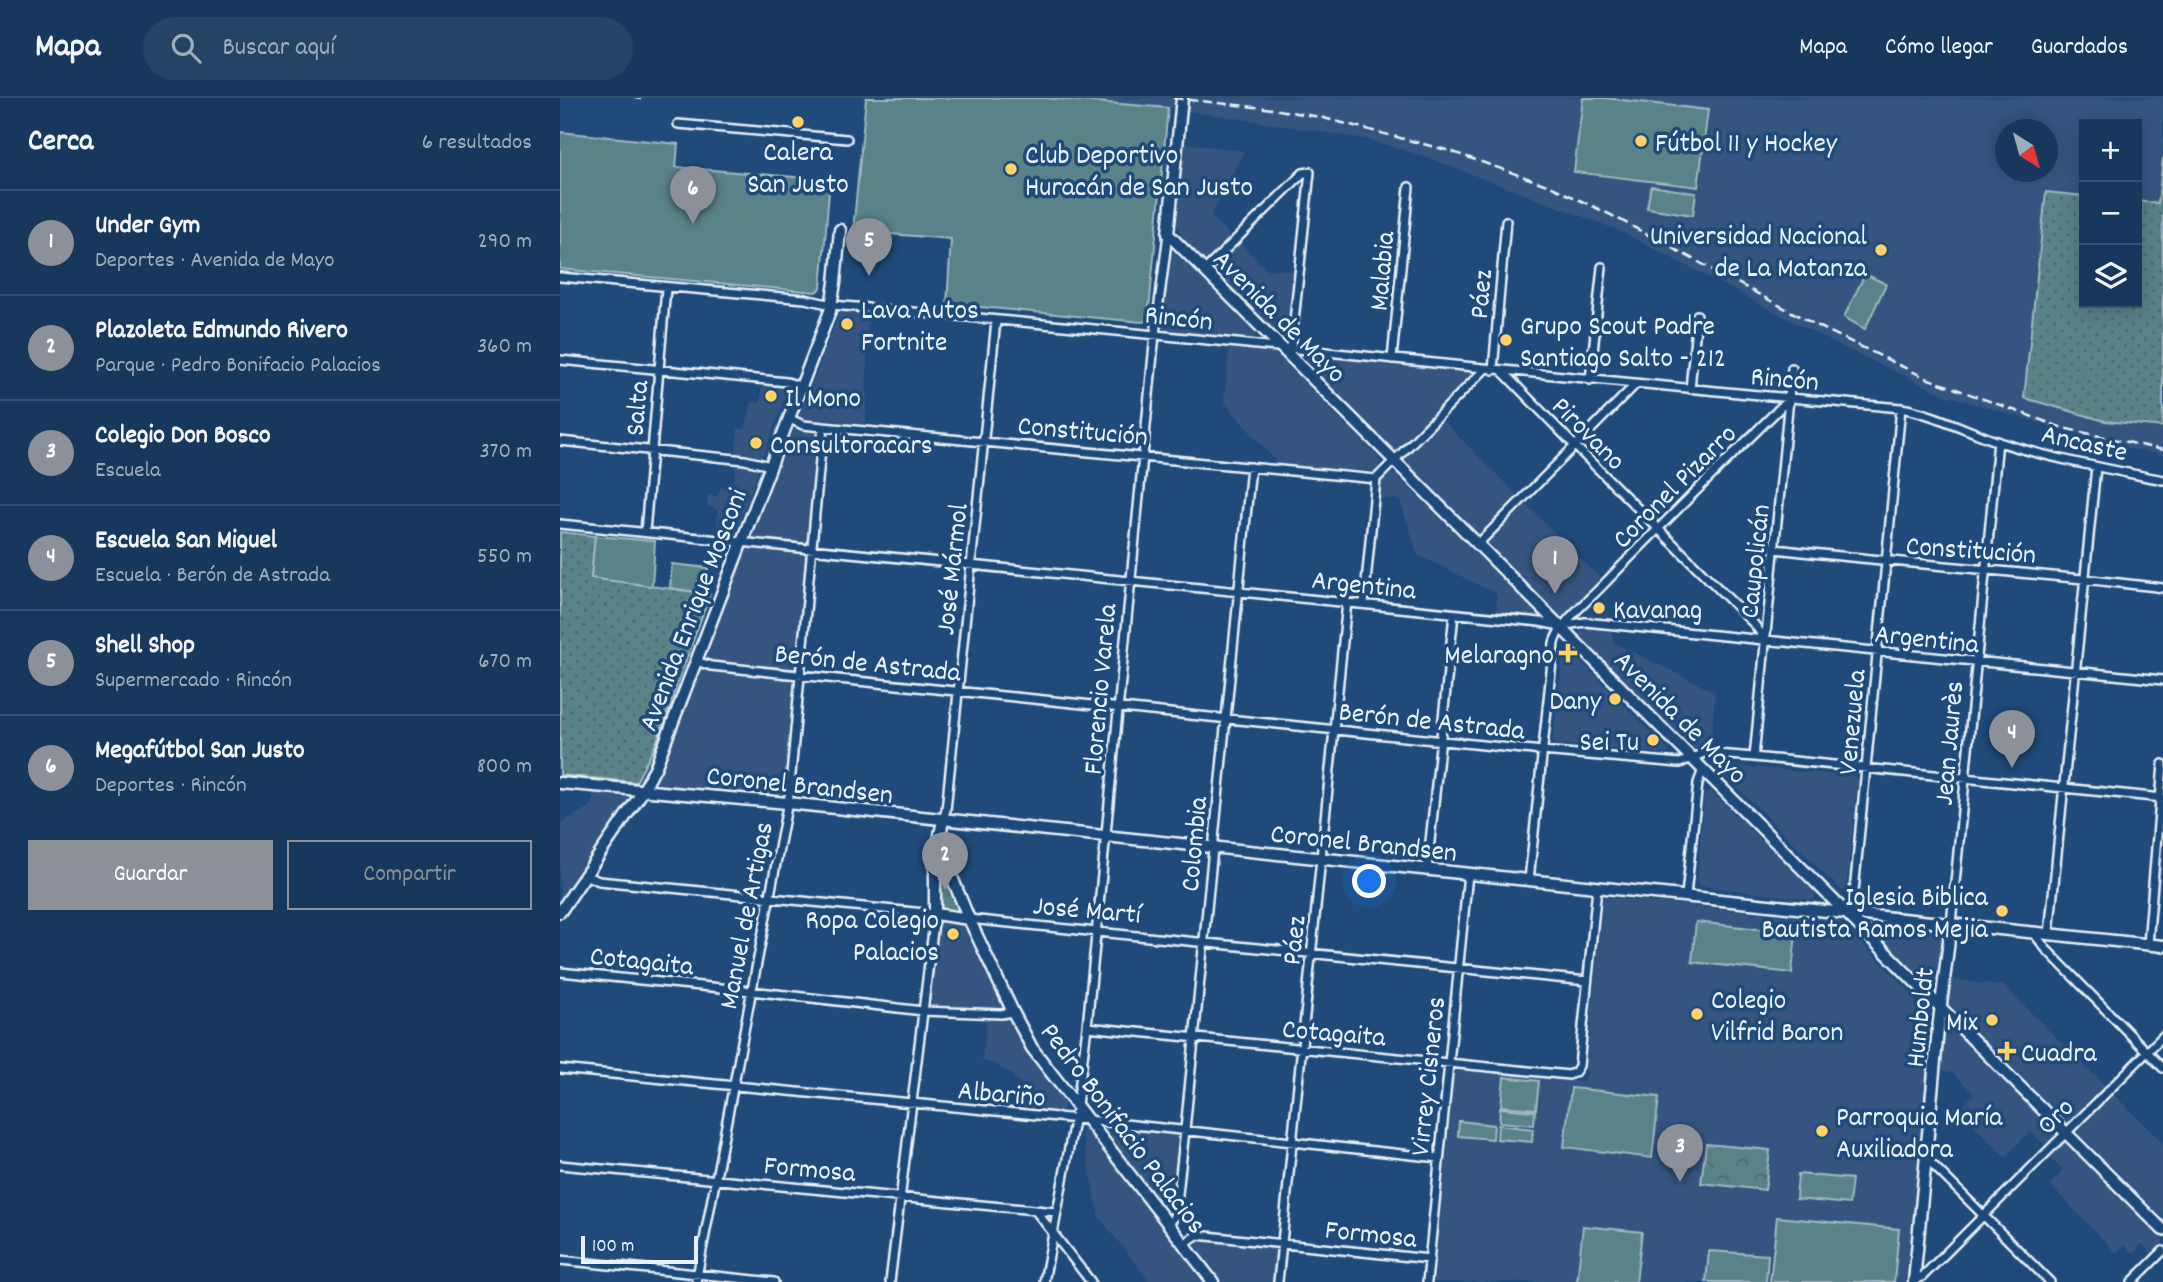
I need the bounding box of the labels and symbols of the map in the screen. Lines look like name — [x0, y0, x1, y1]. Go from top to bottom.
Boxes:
marker: Calera San Justo — [790, 114, 806, 130]
north arrow — [1995, 119, 2058, 182]
place label: Fútbol 11 y Hockey — [1655, 126, 1838, 166]
marker: Fútbol 11 y Hockey — [1633, 133, 1649, 149]
place label: Calera San Justo — [747, 135, 849, 207]
place label: Club Deportivo Huracán de San Justo — [1025, 138, 1253, 210]
marker: Club Deportivo Huracán de San Justo — [1003, 161, 1019, 177]
pin: 6 — [670, 166, 716, 224]
pin: 5 — [846, 218, 892, 276]
place label: Universidad Nacional de La Matanza — [1650, 219, 1868, 291]
street label: Malabia — [1362, 229, 1408, 313]
street label: Avenida de Mayo — [1201, 242, 1354, 395]
marker: Universidad Nacional de La Matanza — [1873, 242, 1889, 258]
street label: Páez — [1462, 268, 1506, 321]
place label: Lava Autos Fortnite — [861, 293, 979, 365]
street label: Rincón — [1142, 298, 1215, 344]
place label: Grupo Scout Padre Santiago Salto - 212 — [1520, 309, 1726, 381]
marker: Lava Autos Fortnite — [839, 316, 855, 332]
marker: Grupo Scout Padre Santiago Salto - 212 — [1498, 332, 1514, 348]
street label: Rincón — [1749, 359, 1820, 405]
street label: Salta — [618, 378, 662, 438]
place label: Il Mono — [785, 381, 861, 421]
marker: Il Mono — [763, 388, 779, 404]
street label: Pirovano — [1540, 389, 1633, 482]
street label: Constitución — [1016, 408, 1149, 460]
street label: Coronel Pizarro — [1605, 417, 1748, 560]
street label: Ancaste — [2037, 417, 2131, 475]
place label: Consultoracars — [770, 428, 933, 468]
marker: Consultoracars — [748, 435, 764, 451]
street label: Avenida Enrique Mosconi — [631, 484, 760, 738]
street label: José Mármol — [928, 501, 982, 637]
street label: Caupolicán — [1732, 503, 1784, 620]
street label: Constitución — [1904, 528, 2037, 577]
pin: 1 — [1532, 536, 1578, 594]
street label: Argentina — [1309, 563, 1418, 613]
place label: Kavanag — [1613, 593, 1702, 633]
marker: Kavanag — [1591, 600, 1607, 616]
street label: Florencio Varela — [1076, 601, 1130, 777]
street label: Argentina — [1872, 617, 1981, 667]
street label: Berón de Astrada — [772, 636, 963, 696]
place label: Melaragno — [1444, 638, 1554, 678]
street label: Avenida de Mayo — [1602, 643, 1755, 796]
marker: Melaragno — [1560, 645, 1576, 661]
street label: Venezuela — [1830, 667, 1880, 777]
street label: Jean Jaurès — [1927, 680, 1977, 807]
place label: Dany — [1549, 684, 1602, 724]
marker: Dany — [1607, 691, 1623, 707]
street label: Berón de Astrada — [1336, 694, 1527, 754]
pin: 4 — [1989, 710, 2035, 768]
place label: Sei Tu — [1580, 725, 1639, 765]
marker: Sei Tu — [1645, 732, 1661, 748]
street label: Coronel Brandsen — [704, 758, 895, 818]
street label: Colombia — [1173, 794, 1221, 894]
street label: Coronel Brandsen — [1268, 816, 1459, 876]
street label: Manuel de Artigas — [711, 819, 787, 1013]
pin: 2 — [922, 832, 968, 890]
your location — [1352, 864, 1386, 898]
place label: Iglesia Biblica Bautista Ramos Mejia — [1761, 880, 1989, 952]
street label: José Martí — [1031, 888, 1144, 938]
place label: Ropa Colegio Palacios — [805, 903, 939, 975]
marker: Iglesia Biblica Bautista Ramos Mejia — [1994, 903, 2010, 919]
street label: Páez — [1274, 913, 1319, 967]
marker: Ropa Colegio Palacios — [945, 926, 961, 942]
street label: Cotagaita — [588, 939, 696, 989]
street label: Humboldt — [1898, 966, 1948, 1070]
place label: Colegio Vilfrid Baron — [1711, 983, 1843, 1055]
street label: Virrey Cisneros — [1403, 995, 1459, 1158]
place label: Mix — [1946, 1005, 1978, 1045]
marker: Colegio Vilfrid Baron — [1689, 1006, 1705, 1022]
street label: Cotagaita — [1280, 1012, 1388, 1061]
marker: Mix — [1984, 1012, 2000, 1028]
street label: Pedro Bonifacio Palacios — [1028, 1016, 1214, 1244]
place label: Cuadra — [2021, 1036, 2098, 1076]
marker: Cuadra — [1999, 1043, 2015, 1059]
street label: Albariño — [956, 1073, 1047, 1121]
street label: Oro — [2030, 1091, 2085, 1146]
place label: Parroquia María Auxiliadora — [1836, 1100, 2003, 1172]
marker: Parroquia María Auxiliadora — [1814, 1123, 1830, 1139]
pin: 3 — [1657, 1124, 1703, 1182]
street label: Formosa — [762, 1148, 858, 1196]
street label: Formosa — [1323, 1212, 1419, 1262]
scale bar — [581, 1233, 698, 1265]

